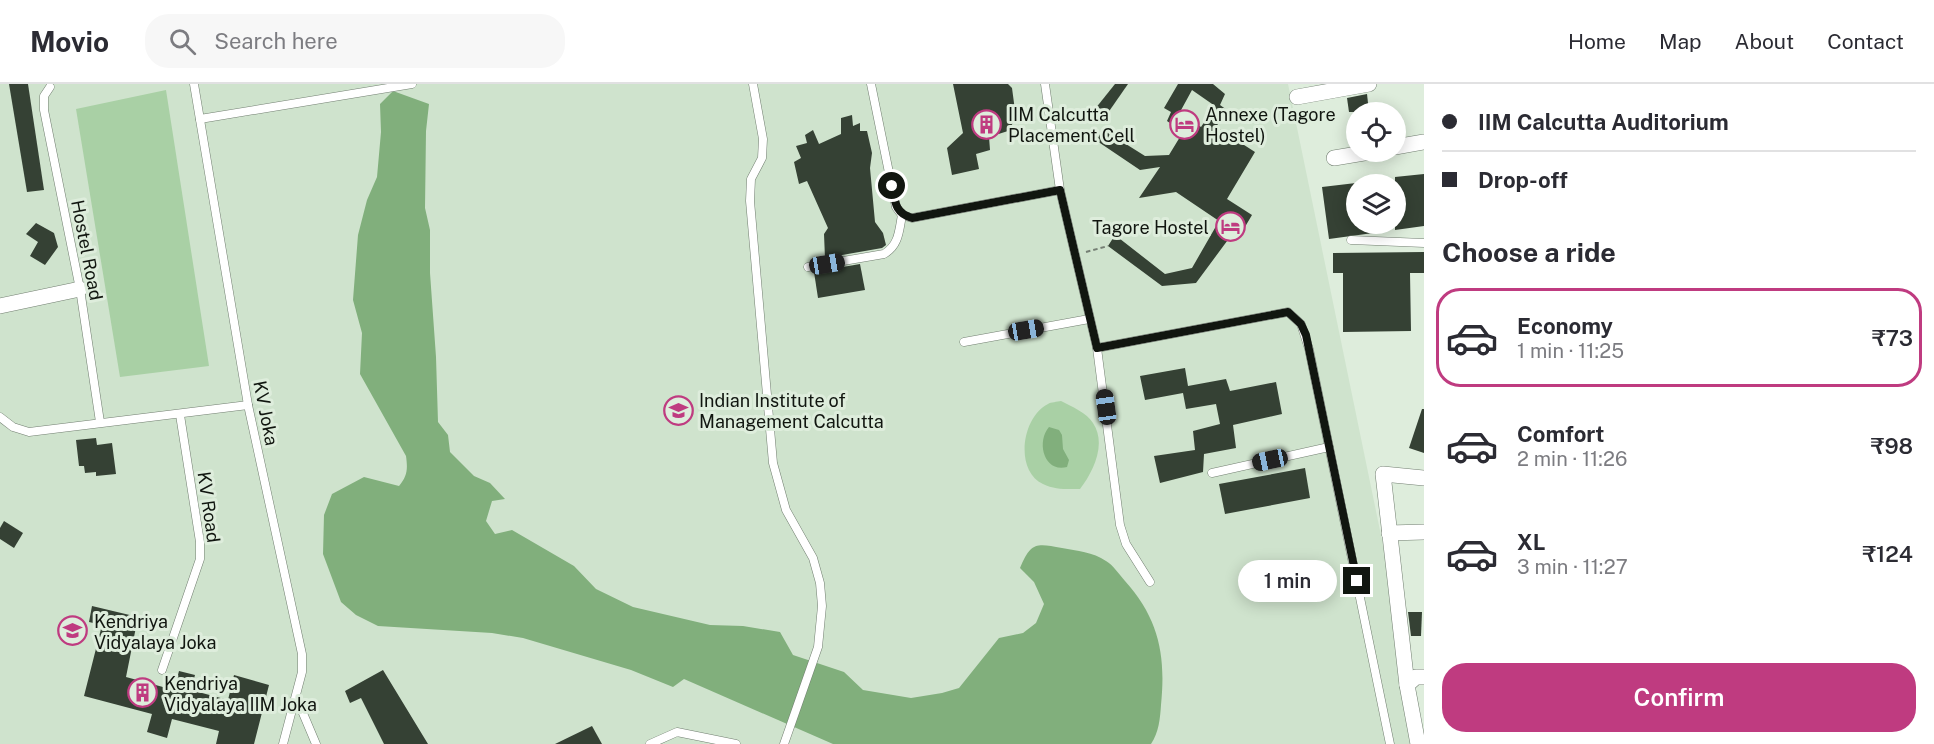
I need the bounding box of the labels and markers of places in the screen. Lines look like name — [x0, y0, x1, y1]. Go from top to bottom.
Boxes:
place label: IIM Calcutta Placement Cell — [1008, 104, 1135, 146]
place label: Annexe (Tagore Hostel) — [1205, 104, 1336, 146]
building icon: IIM Calcutta Placement Cell — [971, 108, 1003, 140]
hotel icon: Annexe (Tagore Hostel) — [1168, 108, 1200, 140]
hotel icon: Tagore Hostel — [1214, 211, 1246, 243]
place label: Tagore Hostel — [1092, 217, 1209, 238]
place label: Indian Institute of Management Calcutta — [699, 390, 884, 432]
school or university icon: Indian Institute of Management Calcutta — [662, 394, 694, 426]
place label: Kendriya Vidyalaya Joka — [94, 611, 216, 653]
school or university icon: Kendriya Vidyalaya Joka — [57, 615, 89, 647]
place label: Kendriya Vidyalaya IIM Joka — [164, 673, 317, 715]
building icon: Kendriya Vidyalaya IIM Joka — [127, 677, 159, 709]

